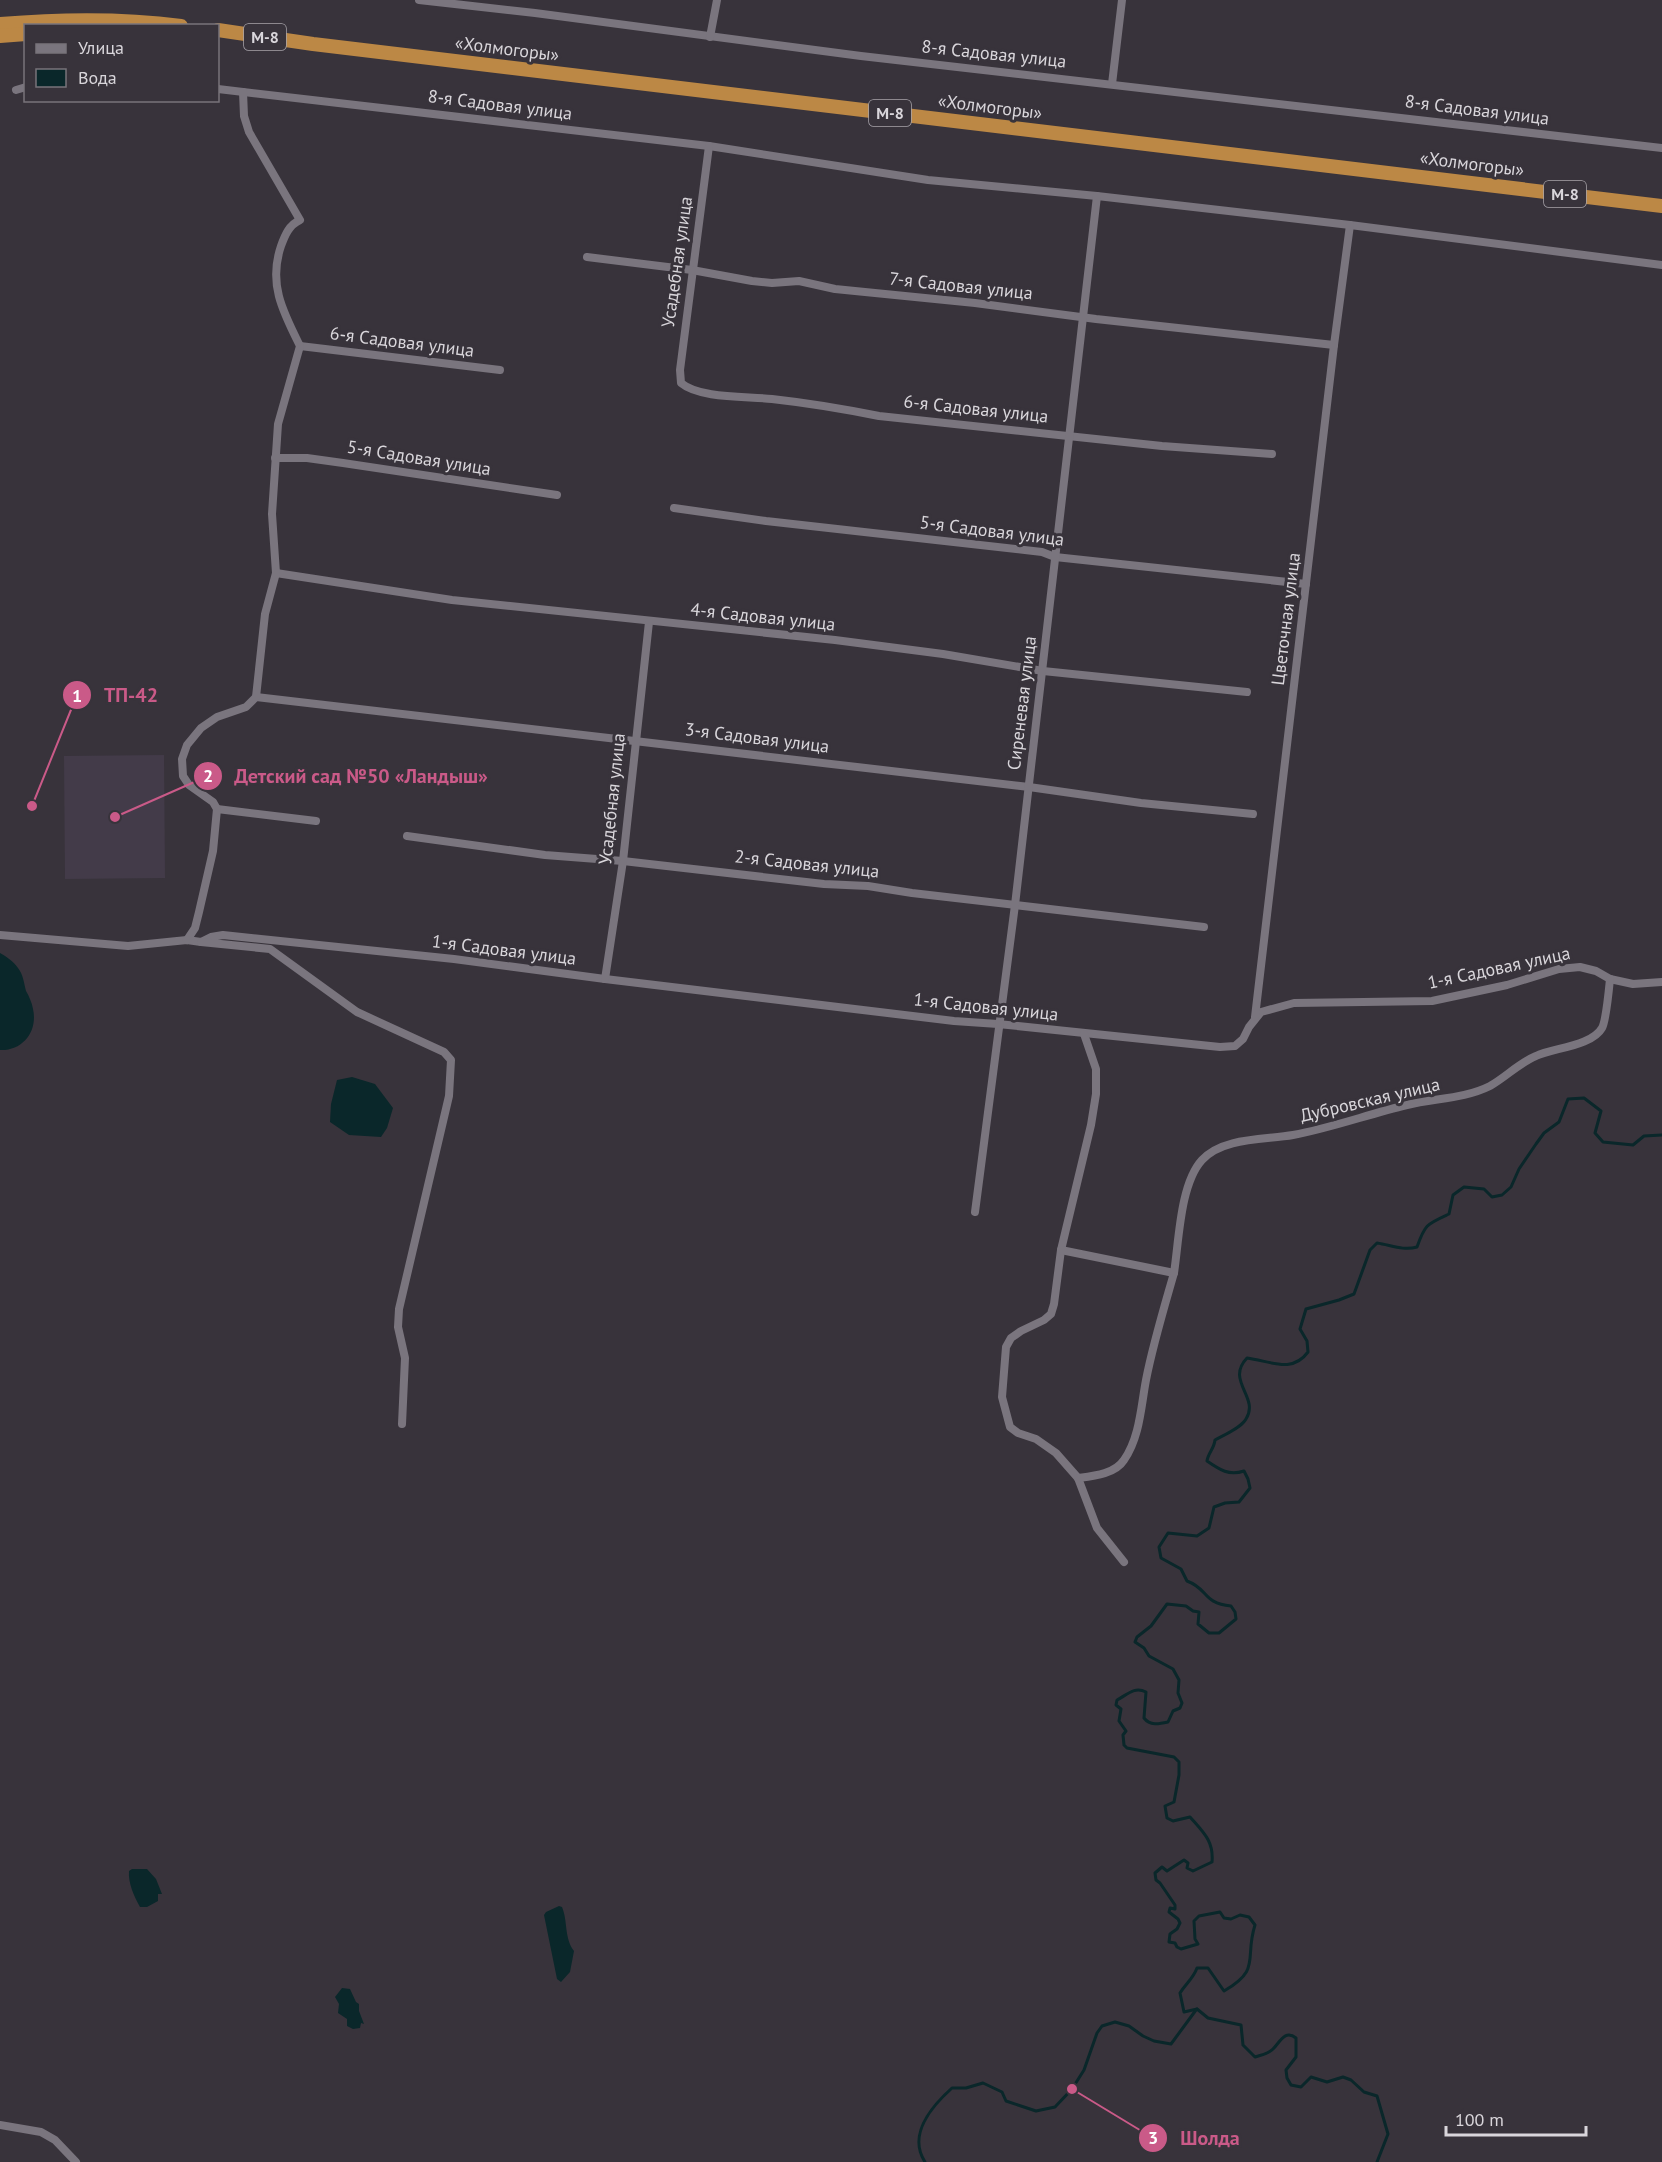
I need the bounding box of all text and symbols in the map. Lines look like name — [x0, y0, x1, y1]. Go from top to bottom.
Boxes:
legend — [24, 24, 219, 102]
road number: М-8 — [244, 24, 286, 50]
street label: «Холмогоры» — [454, 31, 561, 66]
street label: 8-я Садовая улица — [921, 34, 1068, 73]
text: Улица — [78, 36, 124, 59]
text: Вода — [78, 66, 117, 89]
street label: 8-я Садовая улица — [427, 84, 574, 125]
street label: «Холмогоры» — [937, 89, 1044, 124]
street label: 8-я Садовая улица — [1404, 89, 1551, 130]
road number: М-8 — [869, 100, 911, 126]
street label: «Холмогоры» — [1419, 146, 1526, 181]
road number: М-8 — [1544, 181, 1586, 207]
street label: Усадебная улица — [656, 195, 697, 329]
street label: 7-я Садовая улица — [888, 267, 1034, 304]
street label: 6-я Садовая улица — [329, 321, 476, 362]
street label: 6-я Садовая улица — [903, 389, 1050, 428]
street label: 5-я Садовая улица — [346, 435, 493, 480]
street label: 5-я Садовая улица — [919, 510, 1066, 551]
street label: Цветочная улица — [1266, 551, 1305, 687]
street label: 4-я Садовая улица — [690, 597, 837, 636]
street label: Сиреневая улица — [1002, 635, 1041, 771]
callout: ТП-42 — [62, 676, 170, 714]
text: ТП-42 — [104, 682, 158, 708]
text: 1 — [72, 684, 82, 707]
street label: 3-я Садовая улица — [684, 717, 831, 758]
street label: Усадебная улица — [593, 732, 630, 866]
callout: Детский сад №50 «Ландыш» — [193, 757, 500, 795]
text: Детский сад №50 «Ландыш» — [234, 763, 488, 789]
text: 2 — [203, 764, 213, 787]
street label: 2-я Садовая улица — [734, 844, 881, 883]
street label: 1-я Садовая улица — [431, 929, 578, 970]
street label: 1-я Садовая улица — [1425, 941, 1572, 994]
street label: 1-я Садовая улица — [913, 987, 1060, 1026]
street label: Дубровская улица — [1298, 1072, 1442, 1127]
scale bar — [1446, 2099, 1586, 2137]
text: 100 m — [1455, 2108, 1504, 2131]
callout: Шолда — [1138, 2119, 1251, 2157]
text: Шолда — [1180, 2125, 1240, 2151]
text: 3 — [1148, 2126, 1158, 2149]

